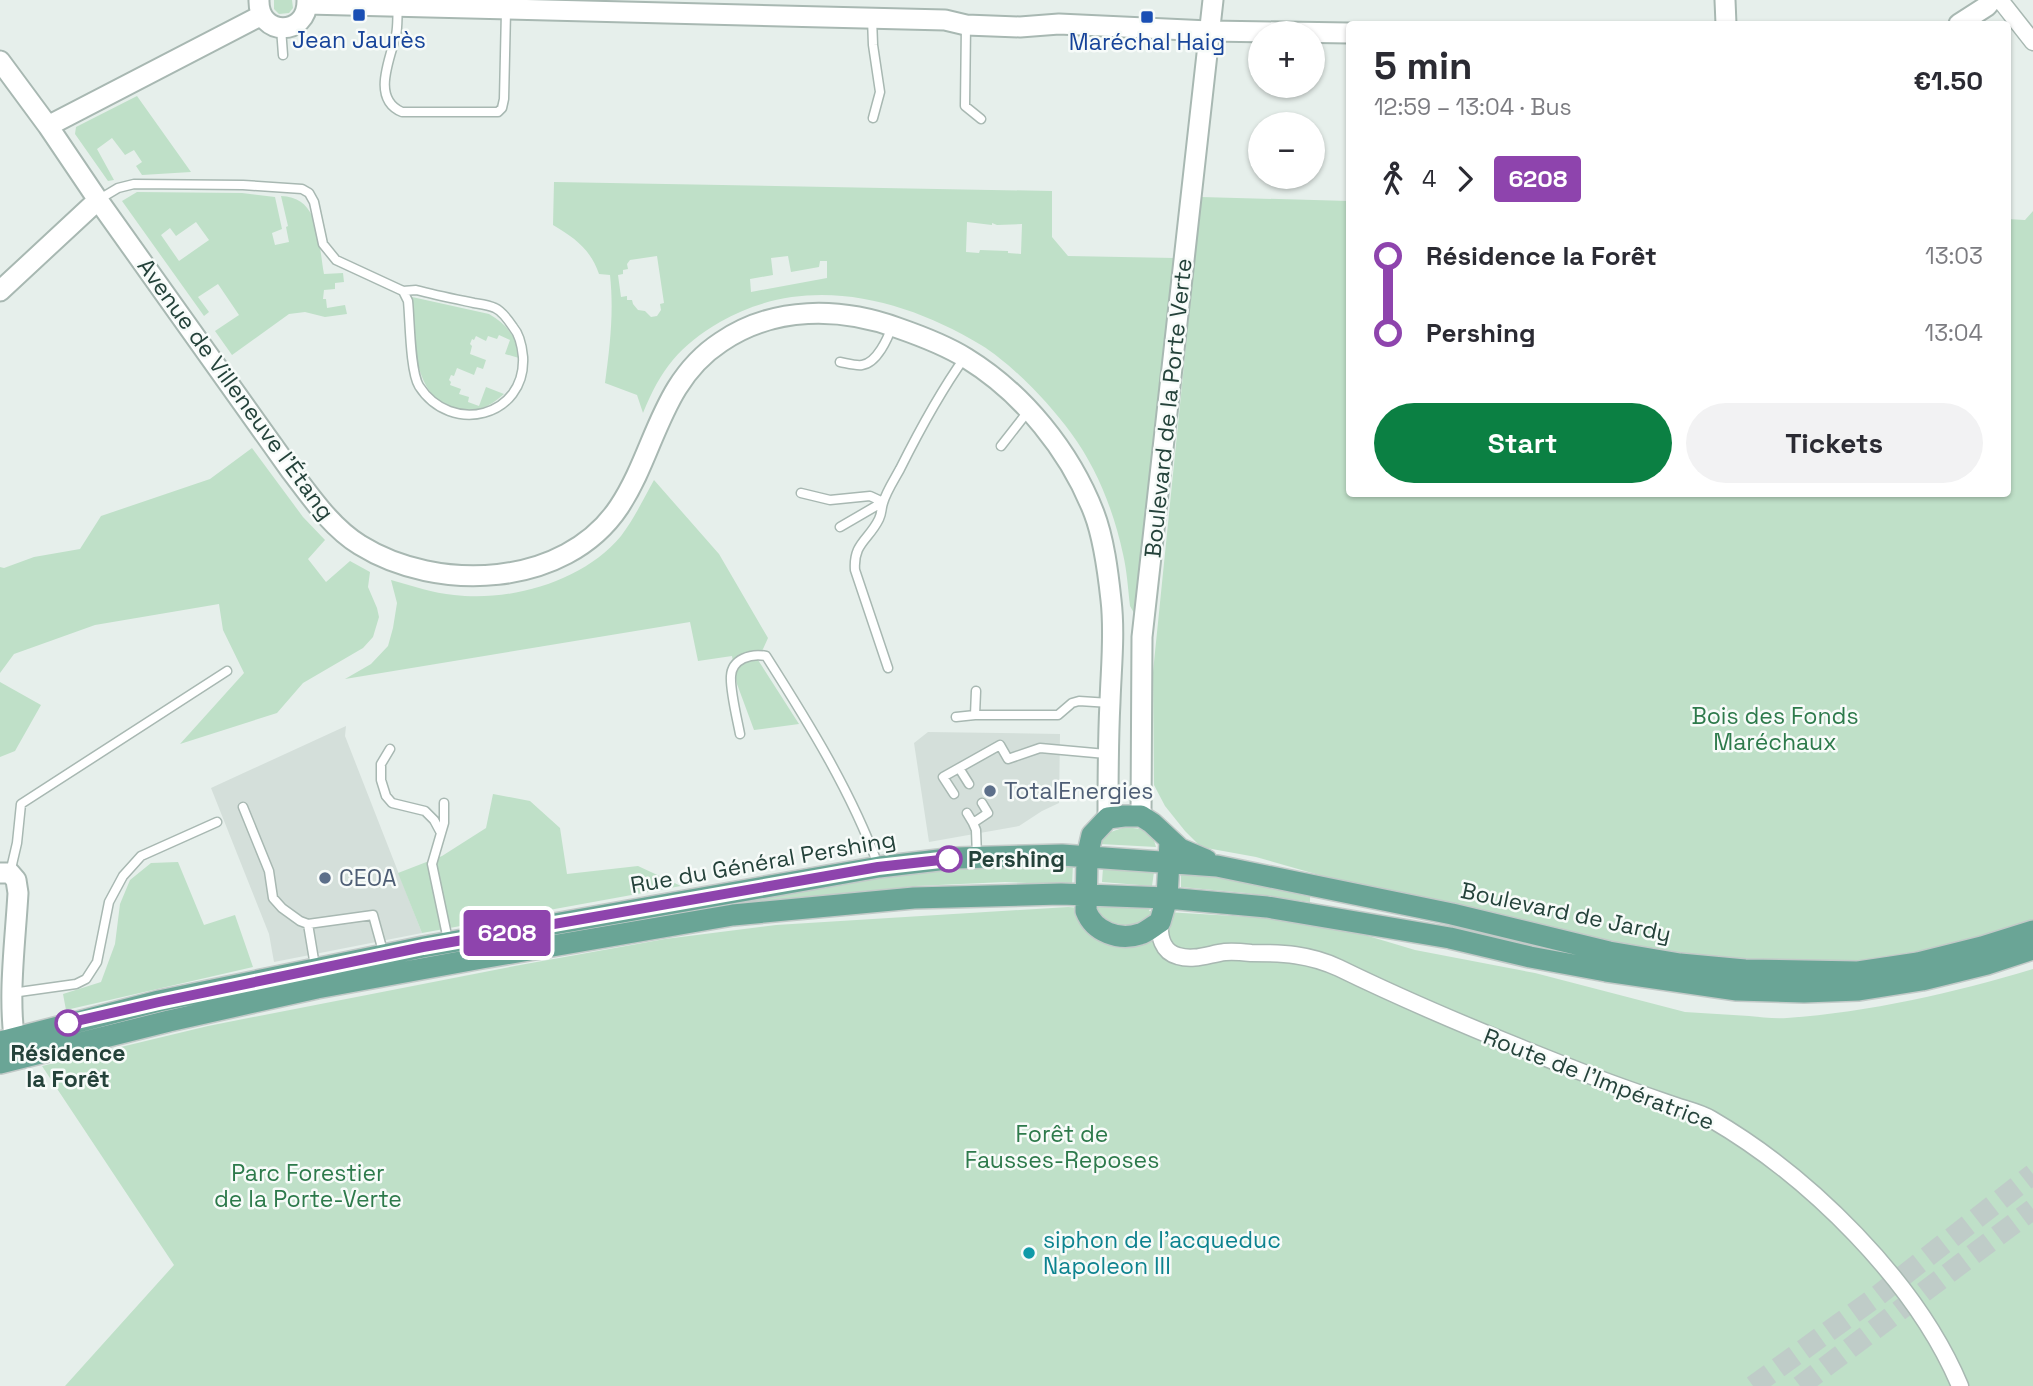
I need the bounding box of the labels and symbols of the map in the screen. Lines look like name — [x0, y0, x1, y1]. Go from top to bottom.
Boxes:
marker: Jean Jaurès — [351, 7, 367, 23]
marker: Maréchal Haig — [1139, 9, 1155, 25]
place label: Jean Jaurès — [292, 25, 426, 55]
place label: Maréchal Haig — [1069, 27, 1225, 57]
street label: Avenue de Villeneuve l'Étang — [131, 252, 341, 526]
street label: Boulevard de la Porte Verte — [1137, 257, 1199, 559]
park label: Bois des Fonds Maréchaux — [1691, 701, 1859, 757]
place label: TotalEnergies — [1004, 776, 1153, 806]
marker: TotalEnergies — [982, 783, 998, 799]
street label: Rue du Général Pershing — [628, 824, 898, 900]
place label: Pershing — [968, 844, 1065, 874]
marker: Pershing — [936, 846, 962, 872]
place label: CEOA — [339, 863, 396, 893]
marker: CEOA — [317, 870, 333, 886]
street label: Boulevard de Jardy — [1458, 875, 1674, 949]
line badge: 6208 — [458, 910, 556, 956]
marker: Résidence la Forêt — [55, 1010, 81, 1036]
street label: Route de l'Impératrice — [1479, 1021, 1719, 1137]
place label: Résidence la Forêt — [11, 1038, 125, 1094]
park label: Forêt de Fausses-Reposes — [965, 1119, 1159, 1175]
park label: Parc Forestier de la Porte-Verte — [214, 1158, 402, 1214]
place label: siphon de l'acqueduc Napoleon III — [1043, 1225, 1281, 1281]
marker: siphon de l'acqueduc Napoleon III — [1021, 1245, 1037, 1261]

